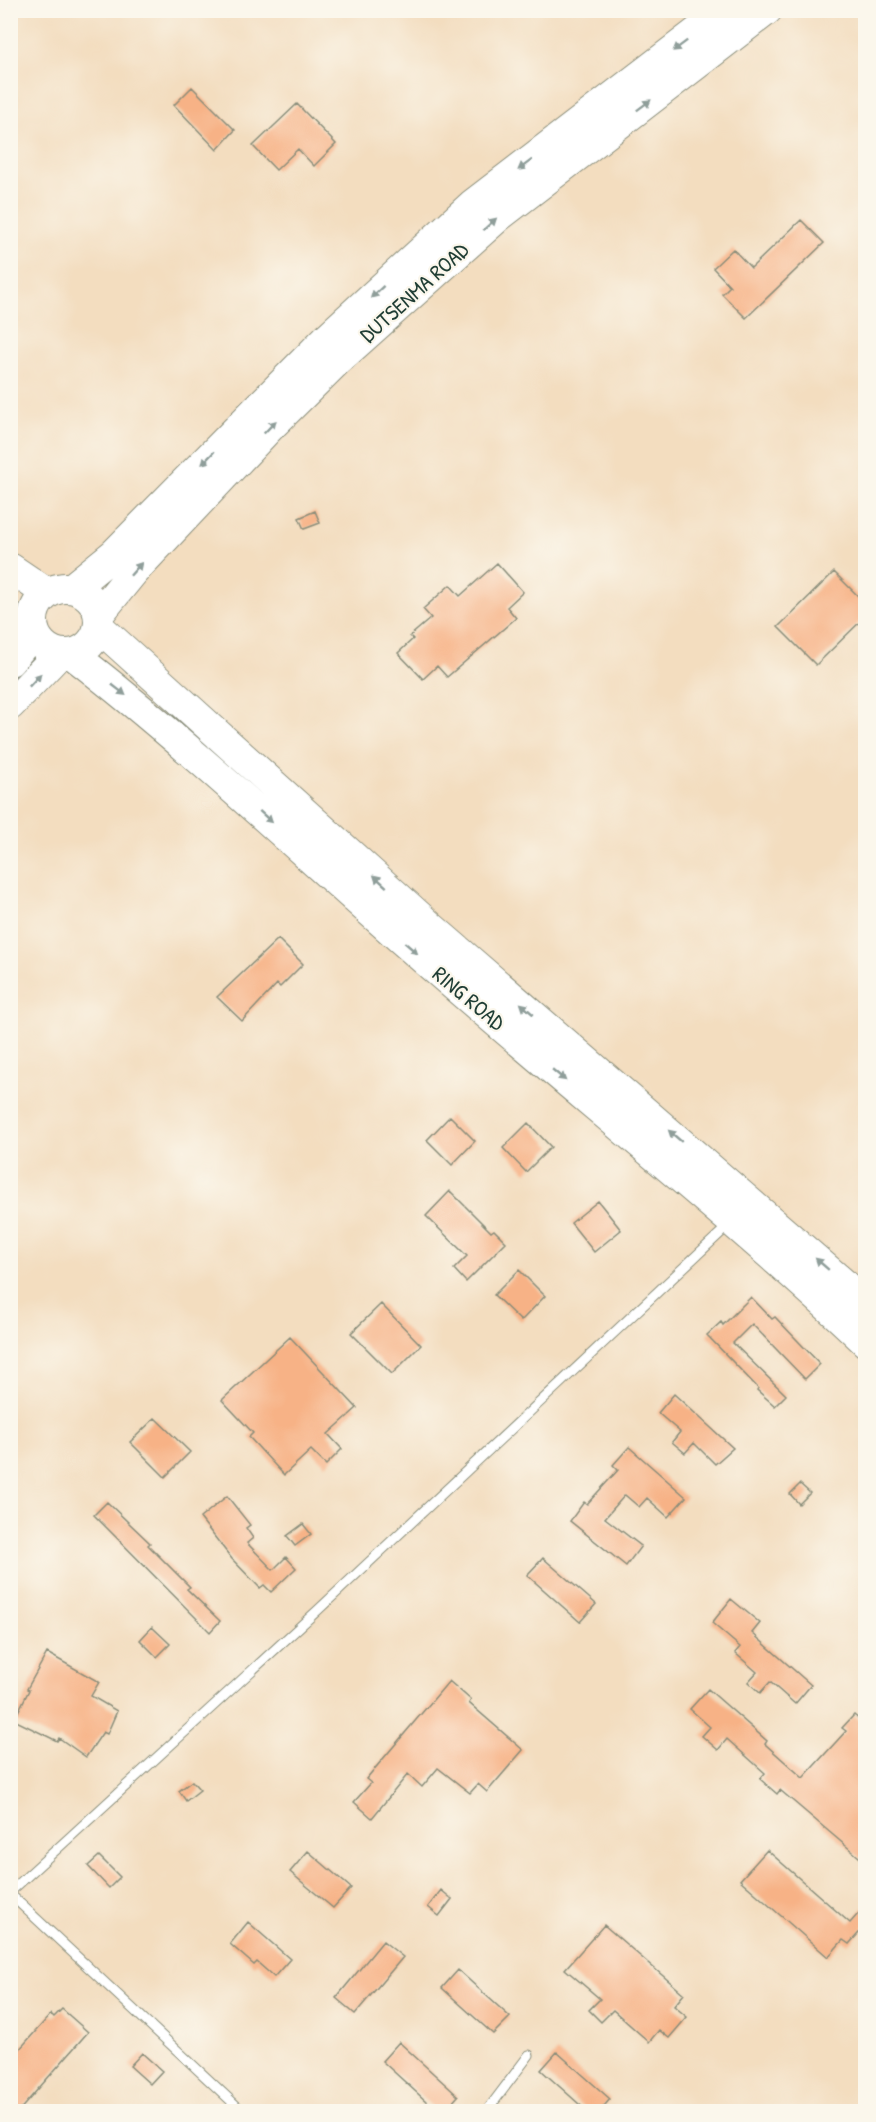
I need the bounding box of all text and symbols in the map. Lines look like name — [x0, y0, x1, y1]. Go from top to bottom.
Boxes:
one-way arrow — [672, 40, 688, 52]
one-way arrow — [637, 99, 652, 111]
one-way arrow — [517, 158, 532, 170]
one-way arrow — [482, 218, 497, 231]
street label: DUTSENMA ROAD — [353, 235, 475, 349]
one-way arrow — [370, 285, 385, 299]
one-way arrow — [262, 421, 276, 435]
one-way arrow — [201, 450, 215, 465]
one-way arrow — [129, 562, 142, 577]
one-way arrow — [28, 672, 42, 687]
one-way arrow — [110, 684, 126, 696]
one-way arrow — [258, 810, 273, 823]
one-way arrow — [373, 875, 388, 888]
one-way arrow — [403, 941, 418, 954]
street label: RING ROAD — [426, 959, 512, 1037]
one-way arrow — [520, 1003, 535, 1016]
one-way arrow — [551, 1068, 566, 1081]
one-way arrow — [668, 1130, 683, 1143]
one-way arrow — [815, 1258, 830, 1271]

